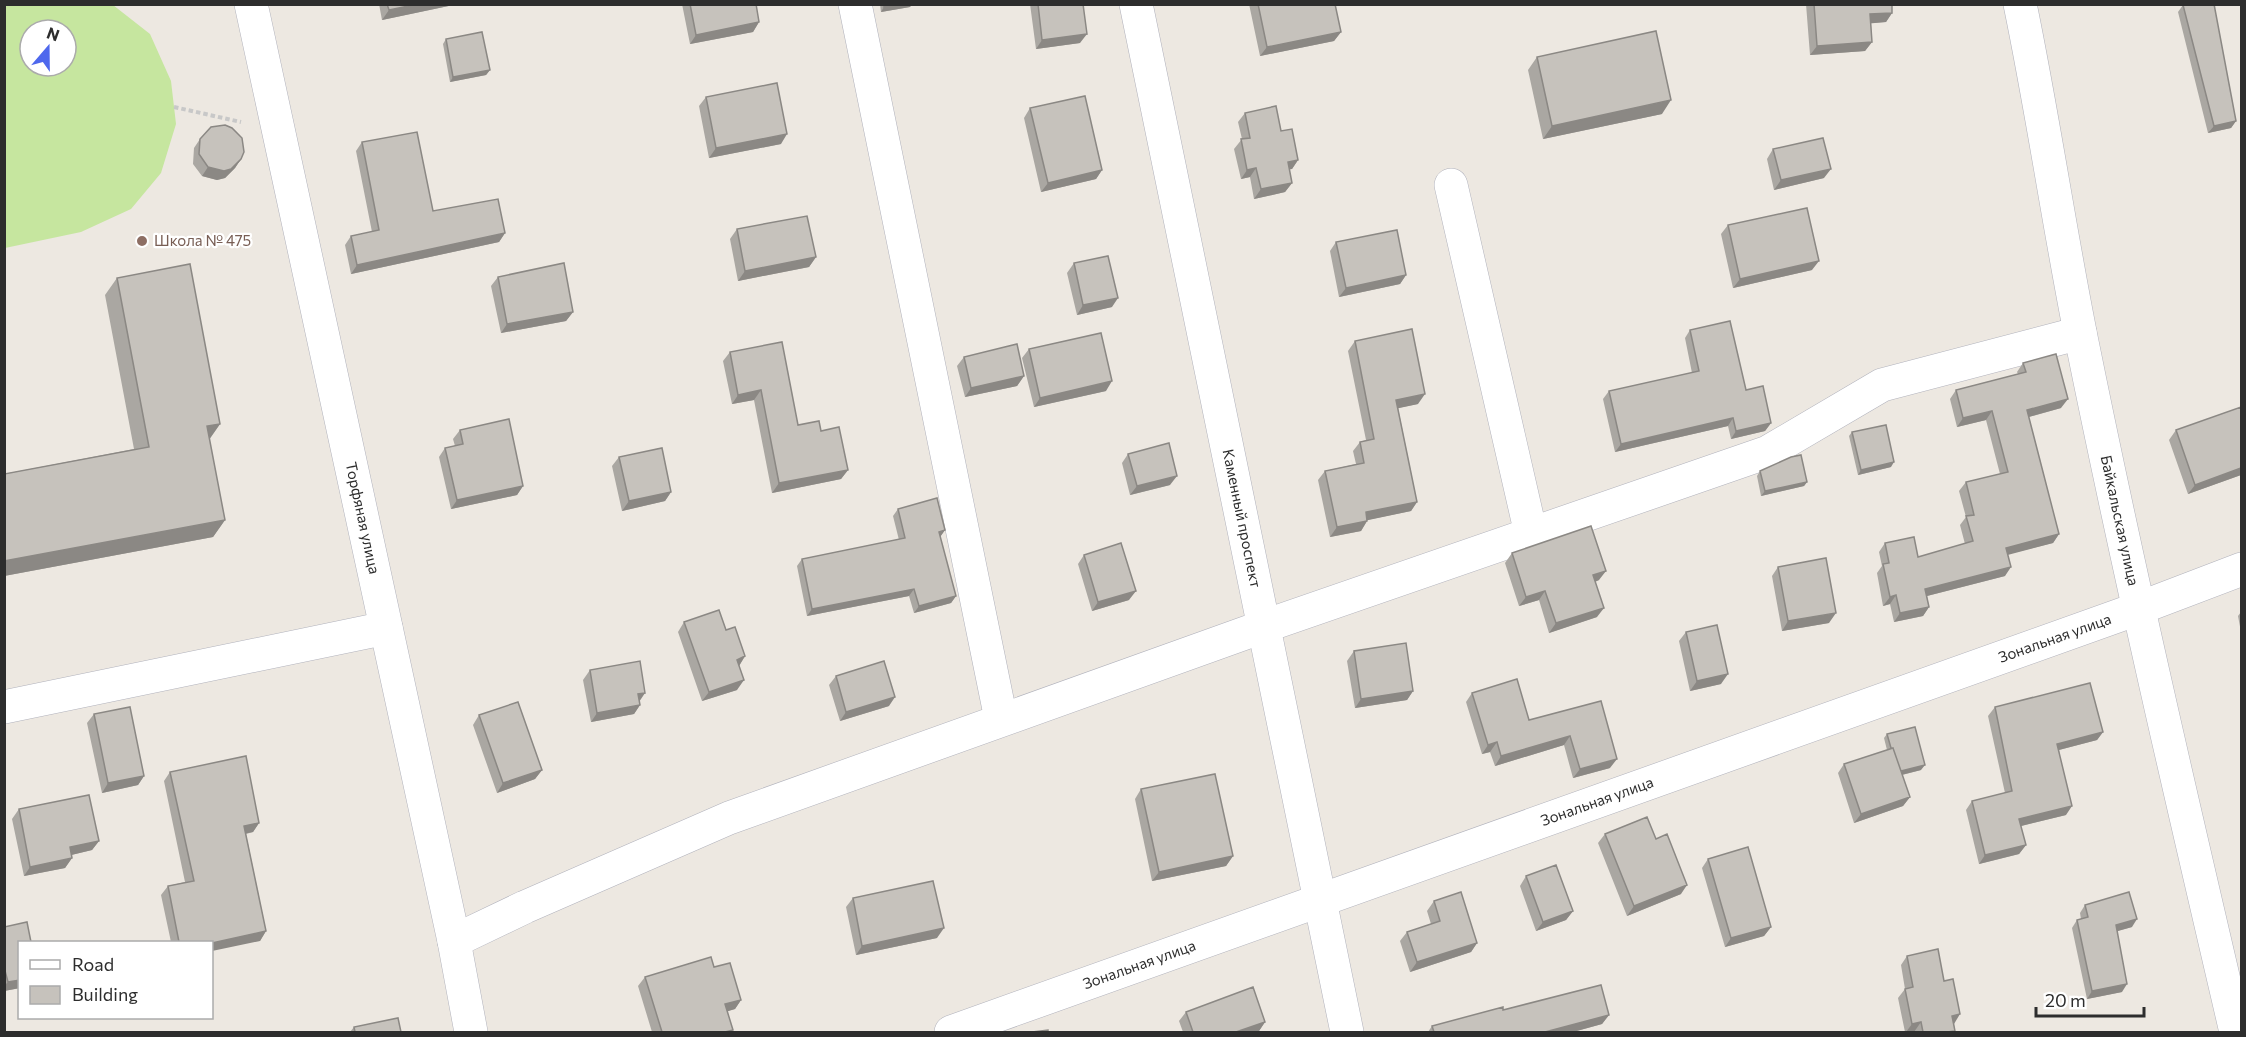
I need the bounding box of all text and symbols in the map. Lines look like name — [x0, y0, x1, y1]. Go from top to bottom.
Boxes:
north arrow — [18, 18, 78, 78]
text: N — [44, 22, 62, 44]
place label: Школа № 475 — [154, 231, 251, 249]
marker: Школа № 475 — [135, 234, 149, 248]
street label: Каменный проспект — [1220, 447, 1266, 589]
street label: Байкальская улица — [2098, 453, 2143, 587]
street label: Торфяная улица — [342, 460, 384, 576]
street label: Зональная улица — [1996, 609, 2113, 666]
street label: Зональная улица — [1538, 772, 1656, 829]
street label: Зональная улица — [1080, 936, 1198, 992]
legend — [18, 941, 213, 1019]
text: Road — [72, 953, 114, 975]
scale bar — [2036, 980, 2144, 1018]
text: Building — [72, 983, 138, 1005]
text: 20 m — [2045, 989, 2086, 1011]

